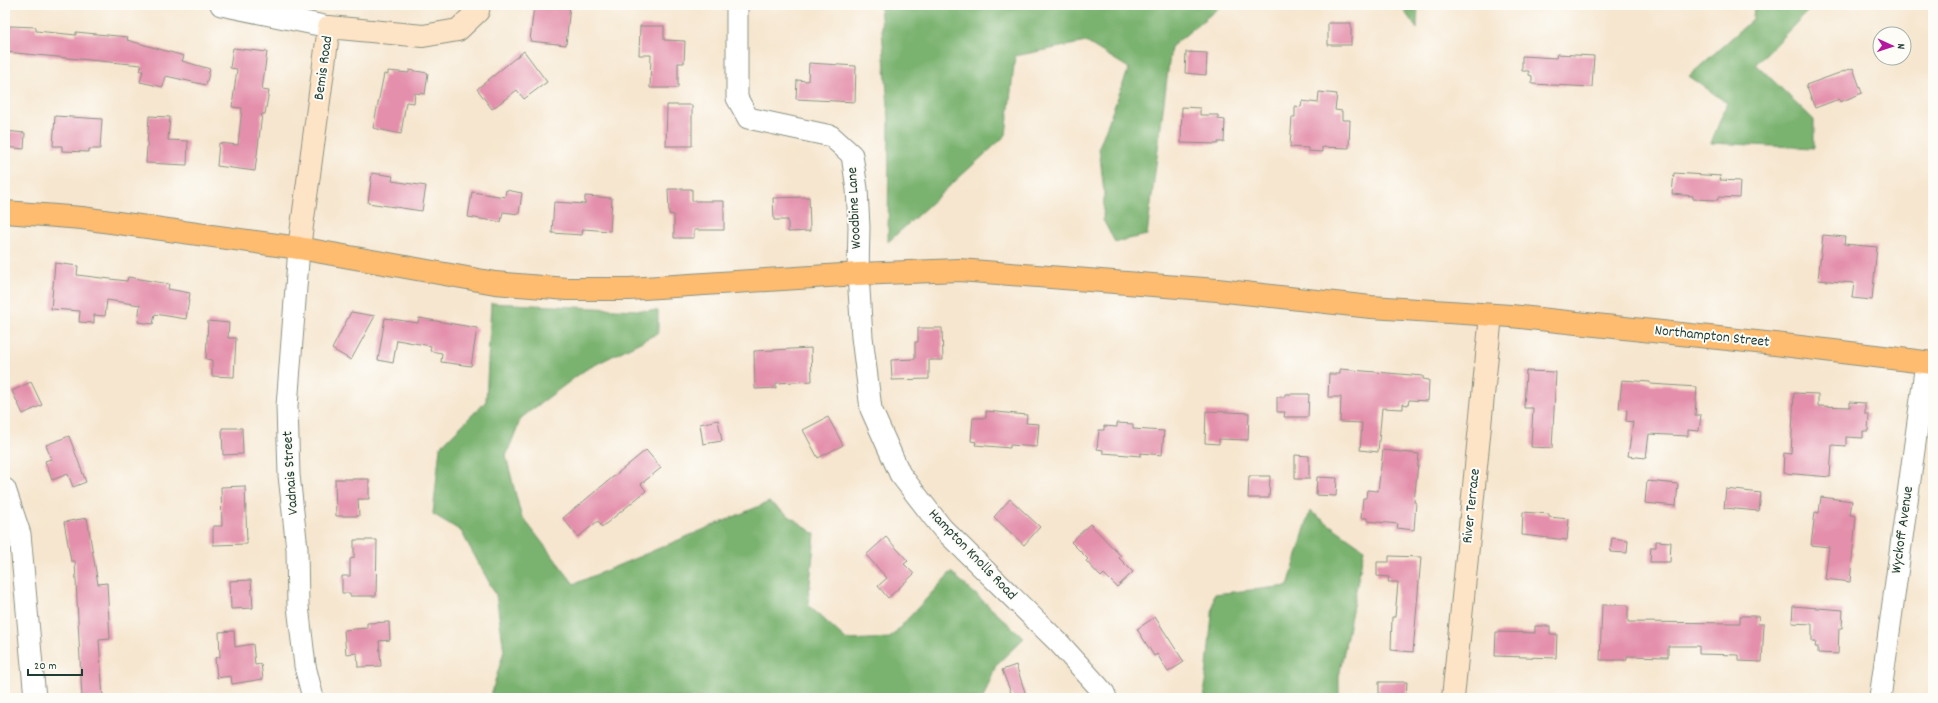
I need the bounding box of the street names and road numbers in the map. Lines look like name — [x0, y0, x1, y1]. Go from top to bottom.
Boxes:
street label: Bemis Road — [309, 35, 339, 101]
street label: Woodbine Lane — [842, 166, 868, 249]
street label: Northampton Street — [1653, 320, 1771, 354]
street label: Vadnais Street — [277, 430, 305, 516]
street label: River Terrace — [1457, 467, 1487, 545]
street label: Wyckoff Avenue — [1886, 484, 1920, 575]
street label: Hampton Knolls Road — [922, 504, 1022, 606]

